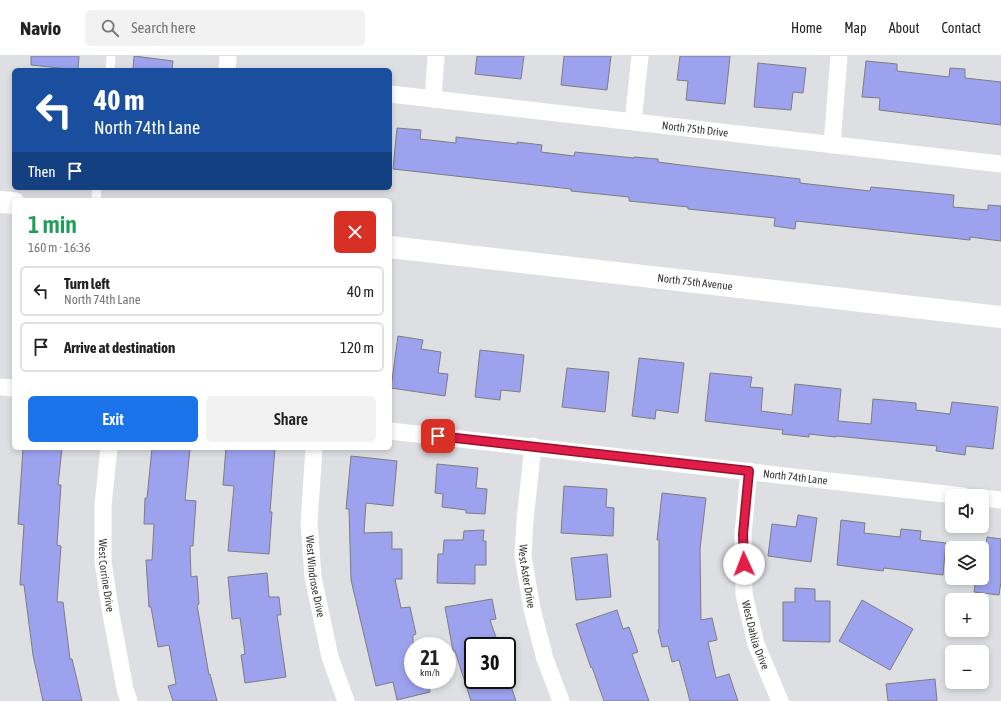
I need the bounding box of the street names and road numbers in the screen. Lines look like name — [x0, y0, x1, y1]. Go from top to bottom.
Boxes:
street label: North 75th Drive — [661, 119, 729, 139]
street label: North 75th Avenue — [657, 272, 733, 292]
street label: North 74th Lane — [762, 467, 828, 487]
street label: West Windrose Drive — [304, 535, 327, 618]
street label: West Corrine Drive — [97, 539, 117, 613]
street label: West Aster Drive — [517, 544, 538, 609]
street label: West Dahlia Drive — [740, 599, 772, 671]

